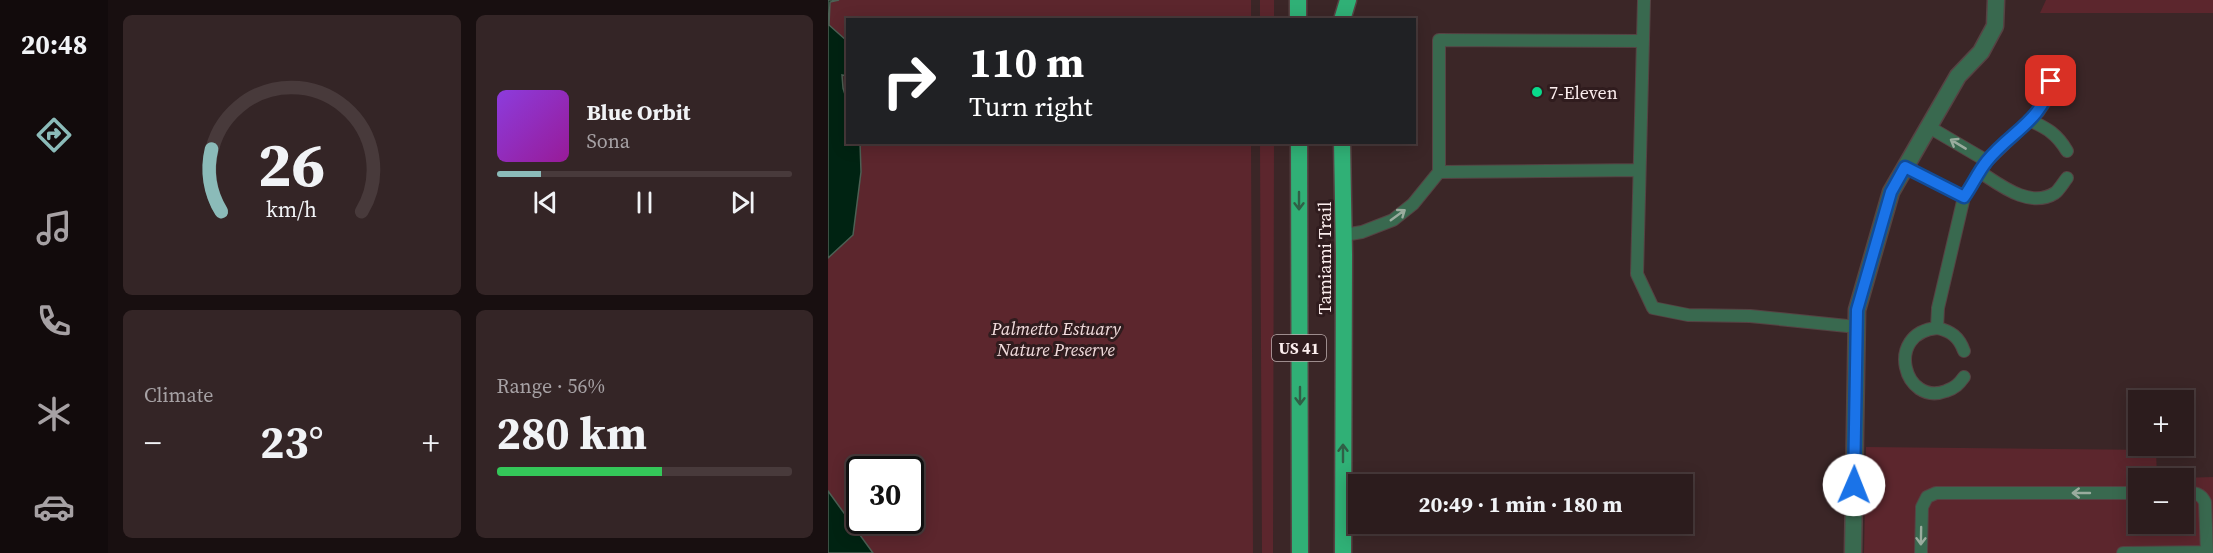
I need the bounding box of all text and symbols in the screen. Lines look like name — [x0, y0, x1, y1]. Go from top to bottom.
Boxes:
text: 20:48 — [21, 26, 87, 63]
text: 110 m — [969, 33, 1084, 91]
icon: right — [870, 42, 948, 120]
pin — [2025, 55, 2076, 106]
icon: arrive — [2034, 64, 2067, 97]
place label: 7-Eleven — [1549, 80, 1618, 105]
marker: 7-Eleven — [1530, 85, 1544, 99]
text: Turn right — [969, 88, 1093, 125]
text: Blue Orbit — [587, 97, 691, 127]
icon: directions — [33, 114, 75, 156]
text: 26 — [258, 121, 326, 207]
text: Sona — [587, 127, 630, 155]
one-way arrow — [1950, 138, 1967, 150]
icon: previous — [529, 186, 562, 219]
icon: pause — [628, 186, 661, 219]
icon: next — [726, 186, 759, 219]
one-way arrow — [1293, 190, 1305, 210]
text: km/h — [266, 195, 317, 224]
street label: Tamiami Trail — [1312, 202, 1337, 314]
icon: music — [33, 207, 75, 249]
one-way arrow — [1389, 209, 1405, 222]
icon: phone — [33, 300, 75, 342]
park label: Palmetto Estuary Nature Preserve — [990, 316, 1121, 362]
road number: US 41 — [1272, 335, 1326, 361]
text: Range · 56% — [497, 372, 605, 400]
text: Climate — [144, 381, 213, 409]
one-way arrow — [1294, 385, 1306, 405]
map controls — [2128, 390, 2194, 534]
button: + — [2128, 390, 2194, 456]
icon: climate — [33, 393, 75, 435]
text: 280 km — [497, 402, 647, 464]
text: 23° — [260, 411, 324, 473]
text: − — [144, 420, 162, 465]
text: + — [422, 420, 439, 465]
one-way arrow — [1337, 443, 1349, 463]
position arrow — [1822, 453, 1886, 517]
speed limit sign: 30 — [846, 456, 924, 534]
button: − — [2128, 468, 2194, 534]
icon: car — [33, 486, 75, 528]
one-way arrow — [2071, 487, 2091, 499]
text: 20:49 · 1 min · 180 m — [1419, 489, 1622, 519]
one-way arrow — [1915, 526, 1927, 546]

